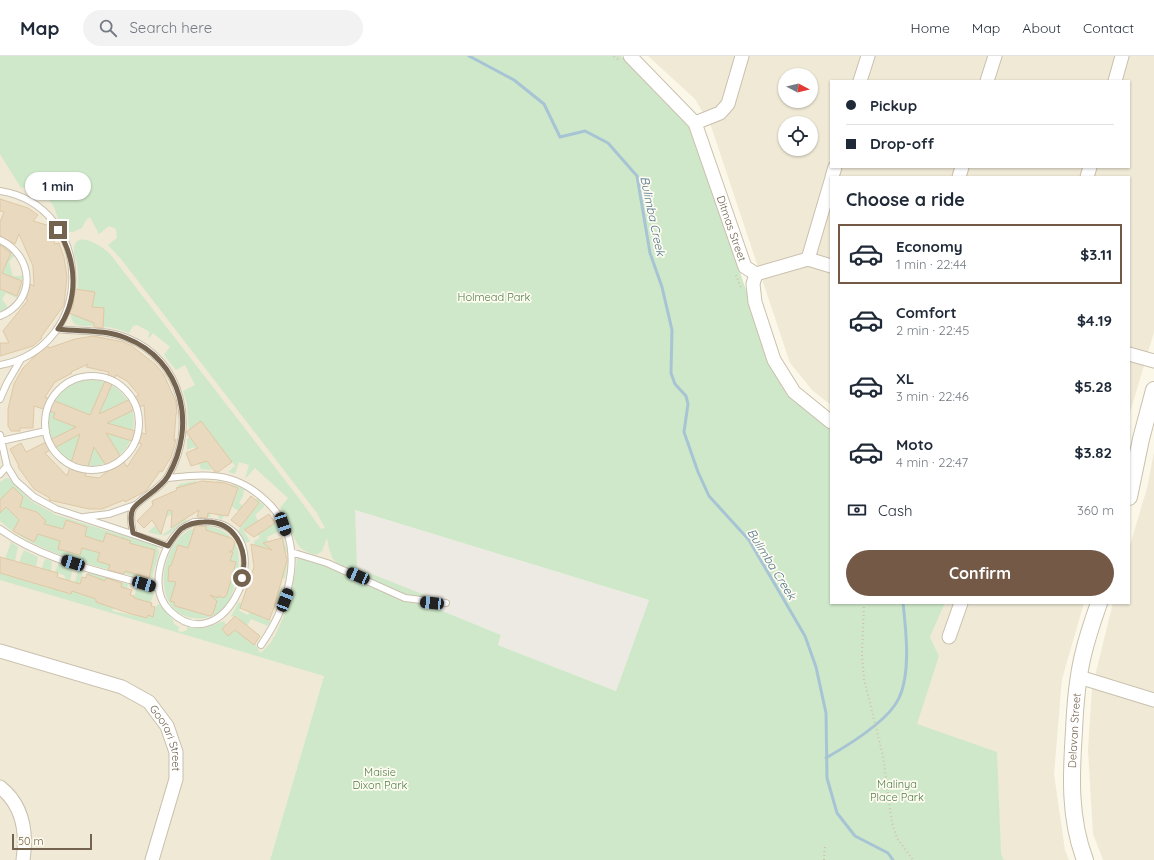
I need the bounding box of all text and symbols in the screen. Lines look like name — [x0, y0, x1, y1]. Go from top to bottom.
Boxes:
search box — [83, 10, 363, 46]
text: Map — [20, 16, 59, 40]
icon: search — [97, 17, 119, 39]
text: Search here — [129, 18, 212, 37]
text: Home — [911, 19, 950, 37]
text: Map — [972, 19, 1000, 37]
text: About — [1022, 19, 1061, 37]
text: Contact — [1083, 19, 1134, 37]
north arrow — [778, 68, 818, 108]
map controls — [778, 68, 818, 156]
text: Pickup — [870, 96, 917, 115]
button: locate — [778, 116, 818, 156]
text: Drop-off — [870, 134, 934, 153]
callout: 1 min — [25, 172, 91, 200]
water label: Bulimba Creek — [637, 175, 669, 259]
text: 1 min — [42, 178, 74, 194]
text: Choose a ride — [846, 188, 965, 211]
street label: Ditmas Street — [714, 194, 750, 264]
route end — [49, 221, 67, 239]
icon: car — [848, 236, 884, 272]
text: Economy — [896, 237, 963, 256]
text: $3.11 — [1080, 245, 1112, 264]
text: 1 min · 22:44 — [896, 256, 967, 272]
park label: Holmead Park — [457, 290, 531, 304]
icon: car — [848, 302, 884, 338]
text: Comfort — [896, 303, 957, 322]
text: $4.19 — [1077, 311, 1112, 330]
text: 2 min · 22:45 — [896, 322, 969, 338]
icon: car — [848, 368, 884, 404]
text: XL — [896, 369, 914, 388]
text: $5.28 — [1075, 377, 1112, 396]
text: 3 min · 22:46 — [896, 388, 969, 404]
icon: car — [848, 434, 884, 470]
text: Moto — [896, 435, 933, 454]
text: $3.82 — [1074, 443, 1112, 462]
text: 4 min · 22:47 — [896, 454, 968, 470]
icon: cash — [846, 499, 868, 521]
text: Cash — [878, 501, 912, 520]
text: 360 m — [1077, 502, 1114, 518]
car — [273, 511, 293, 537]
water label: Bulimba Creek — [744, 526, 801, 604]
button: Confirm — [846, 550, 1114, 596]
car — [60, 554, 86, 572]
car — [345, 566, 371, 586]
route start — [233, 569, 251, 587]
car — [131, 575, 157, 593]
car — [275, 587, 295, 613]
car — [419, 596, 445, 610]
street label: Delavan Street — [1065, 692, 1084, 768]
street label: Goorari Street — [147, 702, 183, 771]
park label: Maisie Dixon Park — [353, 765, 407, 792]
park label: Malinya Place Park — [870, 777, 924, 804]
scale bar — [12, 832, 92, 851]
text: 50 m — [18, 834, 44, 848]

